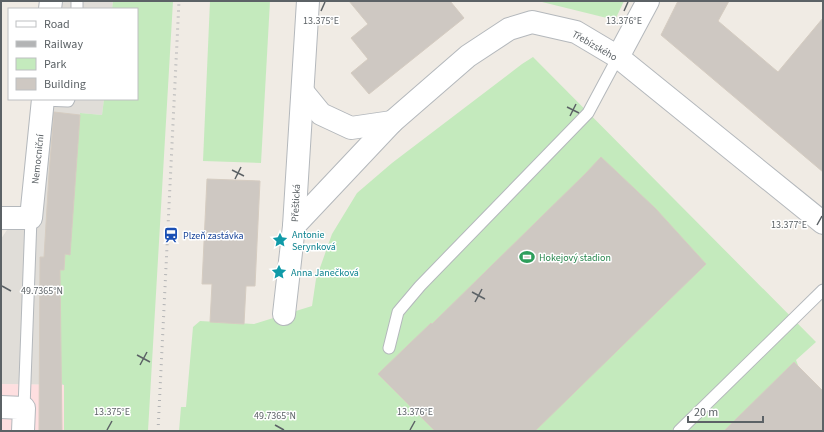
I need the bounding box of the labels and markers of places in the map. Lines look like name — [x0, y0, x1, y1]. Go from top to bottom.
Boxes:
station icon: Plzeň zastávka — [162, 226, 180, 244]
place label: Antonie Serynková — [292, 228, 336, 254]
place label: Plzeň zastávka — [183, 229, 244, 243]
place icon: Antonie Serynková — [271, 231, 289, 249]
sports icon: Hokejový stadion — [518, 248, 536, 266]
place label: Hokejový stadion — [539, 251, 611, 265]
place icon: Anna Janečková — [270, 263, 288, 281]
place label: Anna Janečková — [291, 266, 359, 280]

